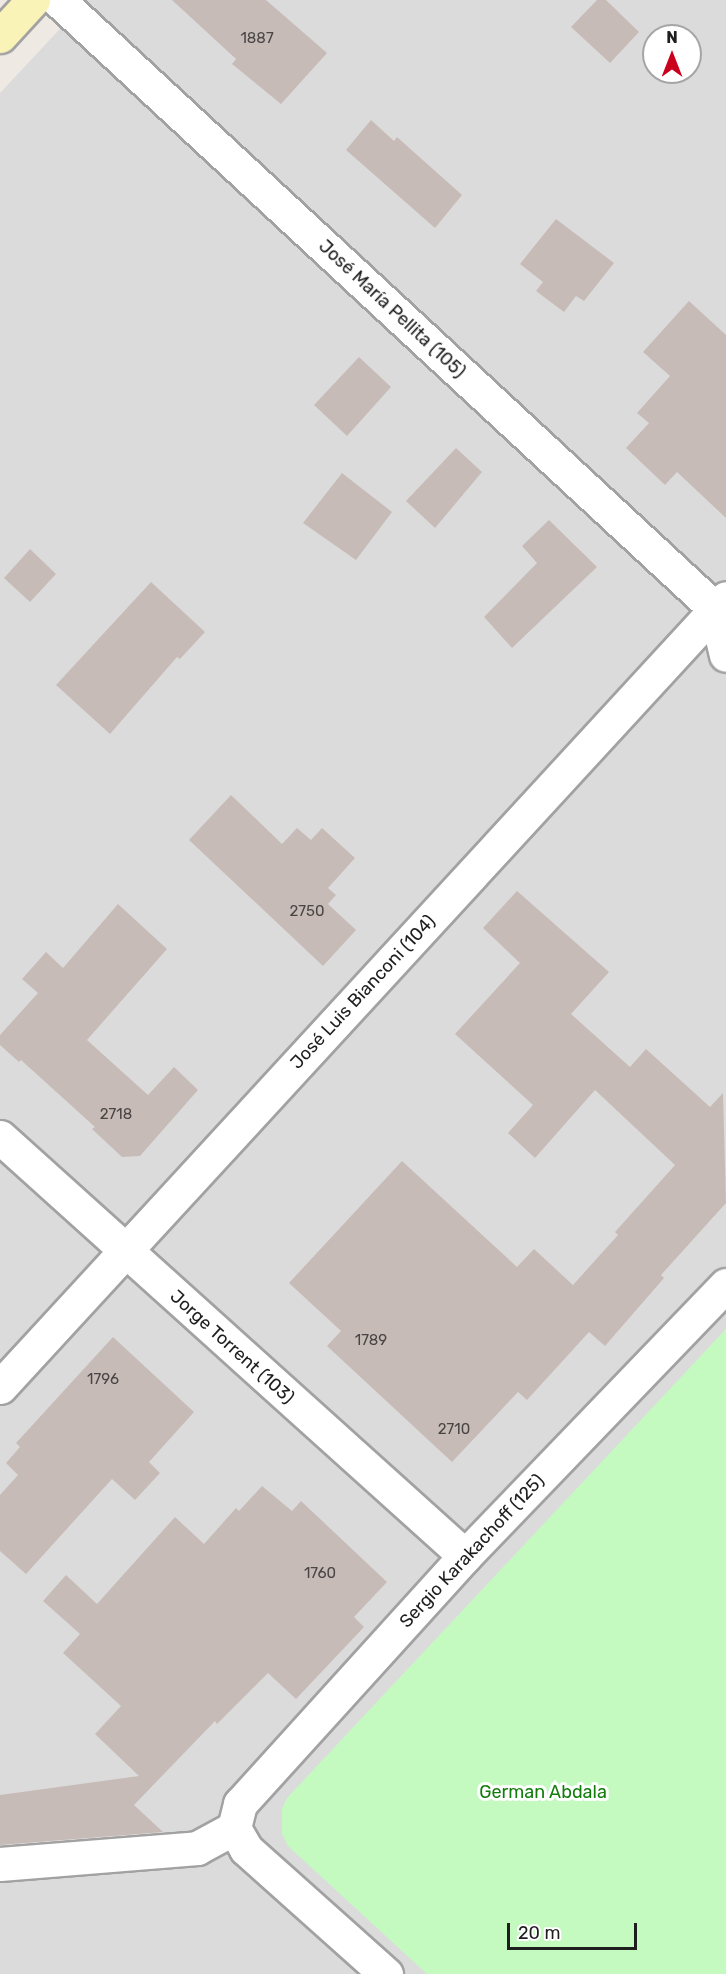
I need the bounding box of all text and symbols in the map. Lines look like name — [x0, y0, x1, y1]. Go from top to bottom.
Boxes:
north arrow — [642, 24, 702, 84]
text: N — [666, 28, 678, 47]
house number: 1887 — [240, 30, 274, 48]
street label: José María Pellita (105) — [314, 235, 470, 383]
house number: 2750 — [290, 903, 324, 921]
street label: José Luis Bianconi (104) — [286, 911, 440, 1073]
house number: 2718 — [100, 1106, 132, 1124]
street label: Jorge Torrent (103) — [165, 1285, 299, 1409]
house number: 1789 — [355, 1332, 387, 1350]
house number: 1796 — [87, 1371, 119, 1389]
house number: 2710 — [438, 1421, 470, 1439]
street label: Sergio Karakachoff (125) — [395, 1470, 549, 1632]
house number: 1760 — [304, 1565, 336, 1583]
park label: German Abdala — [479, 1781, 607, 1803]
scale bar — [510, 1911, 640, 1949]
text: 20 m — [518, 1922, 560, 1944]

